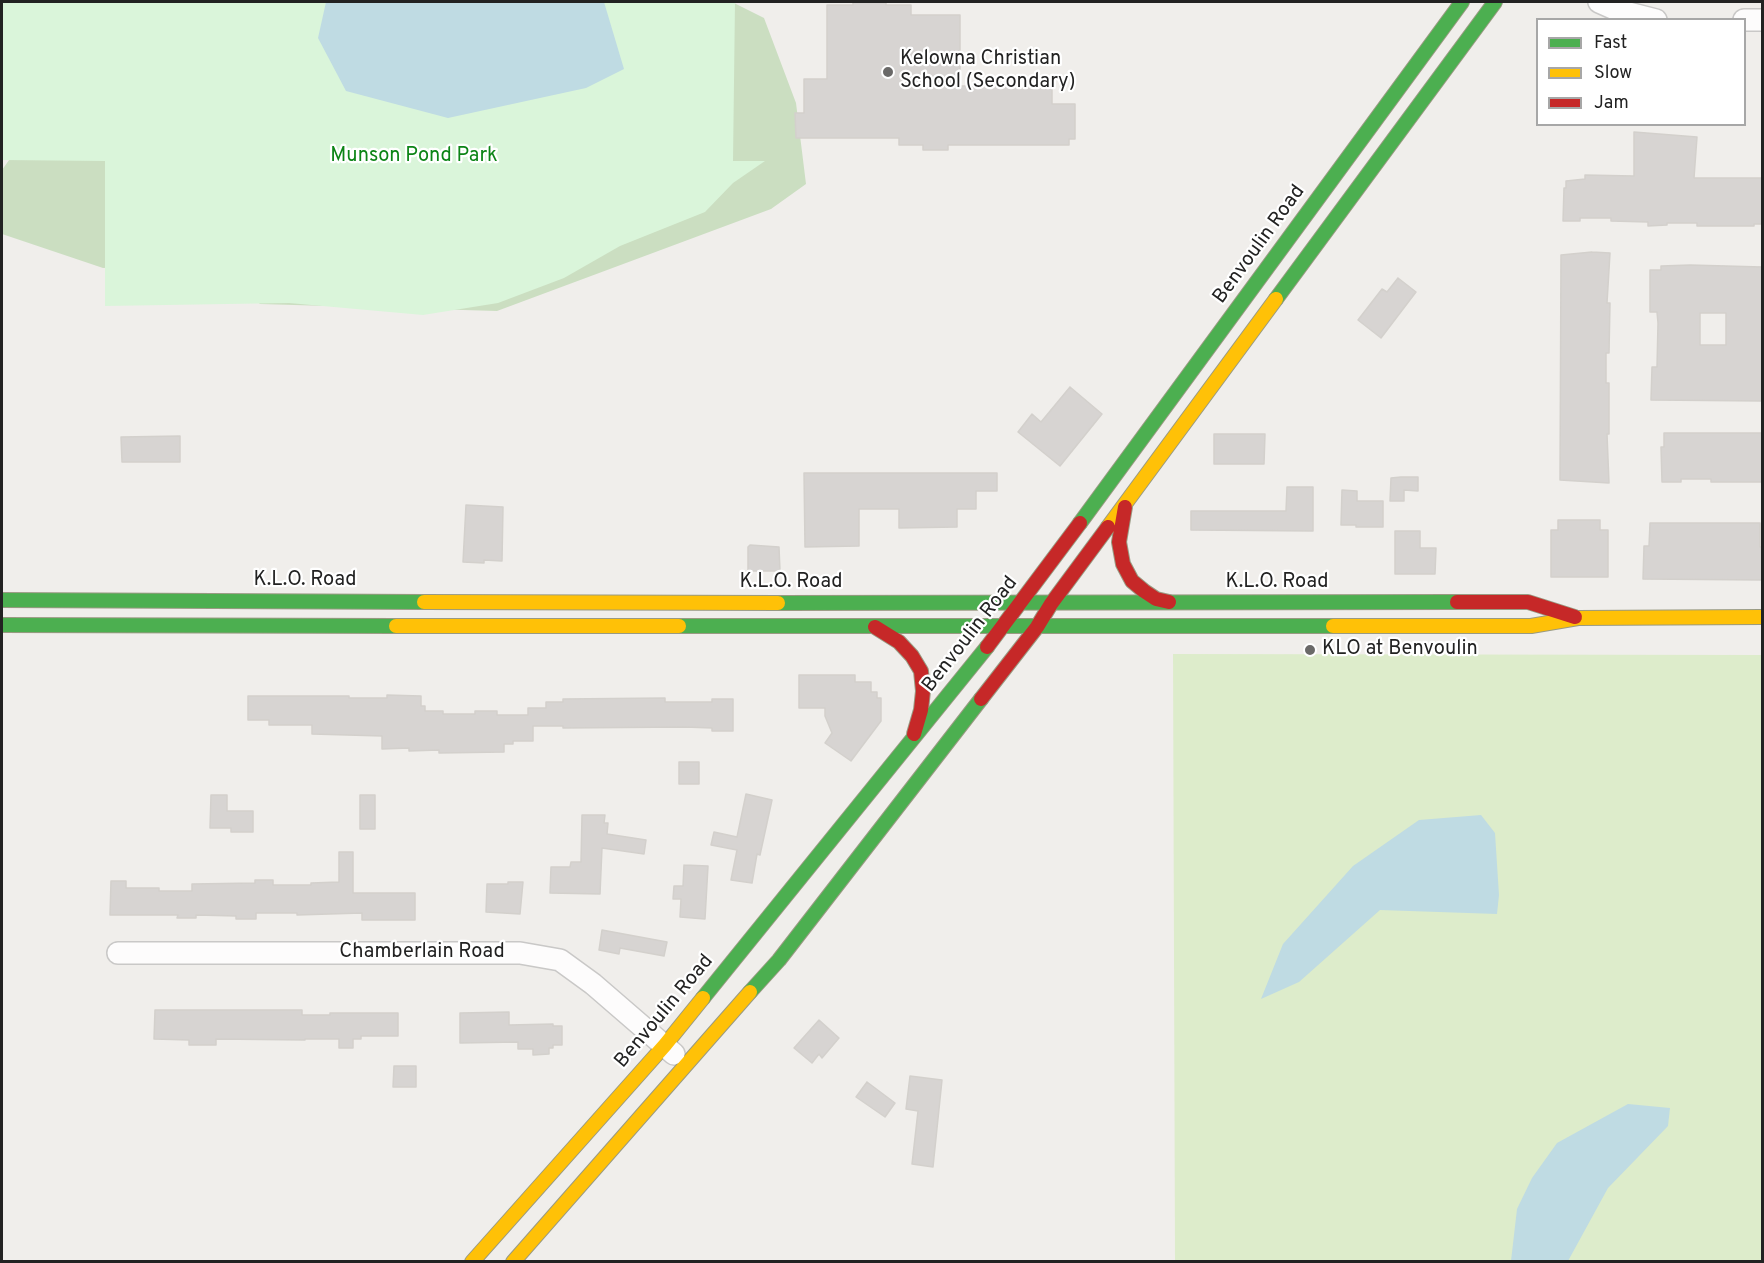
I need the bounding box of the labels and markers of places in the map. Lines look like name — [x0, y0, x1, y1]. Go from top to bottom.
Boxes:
place label: Kelowna Christian School (Secondary) — [900, 48, 1076, 95]
marker: Kelowna Christian School (Secondary) — [881, 65, 895, 79]
place label: KLO at Benvoulin — [1322, 638, 1478, 662]
marker: KLO at Benvoulin — [1303, 643, 1317, 657]

